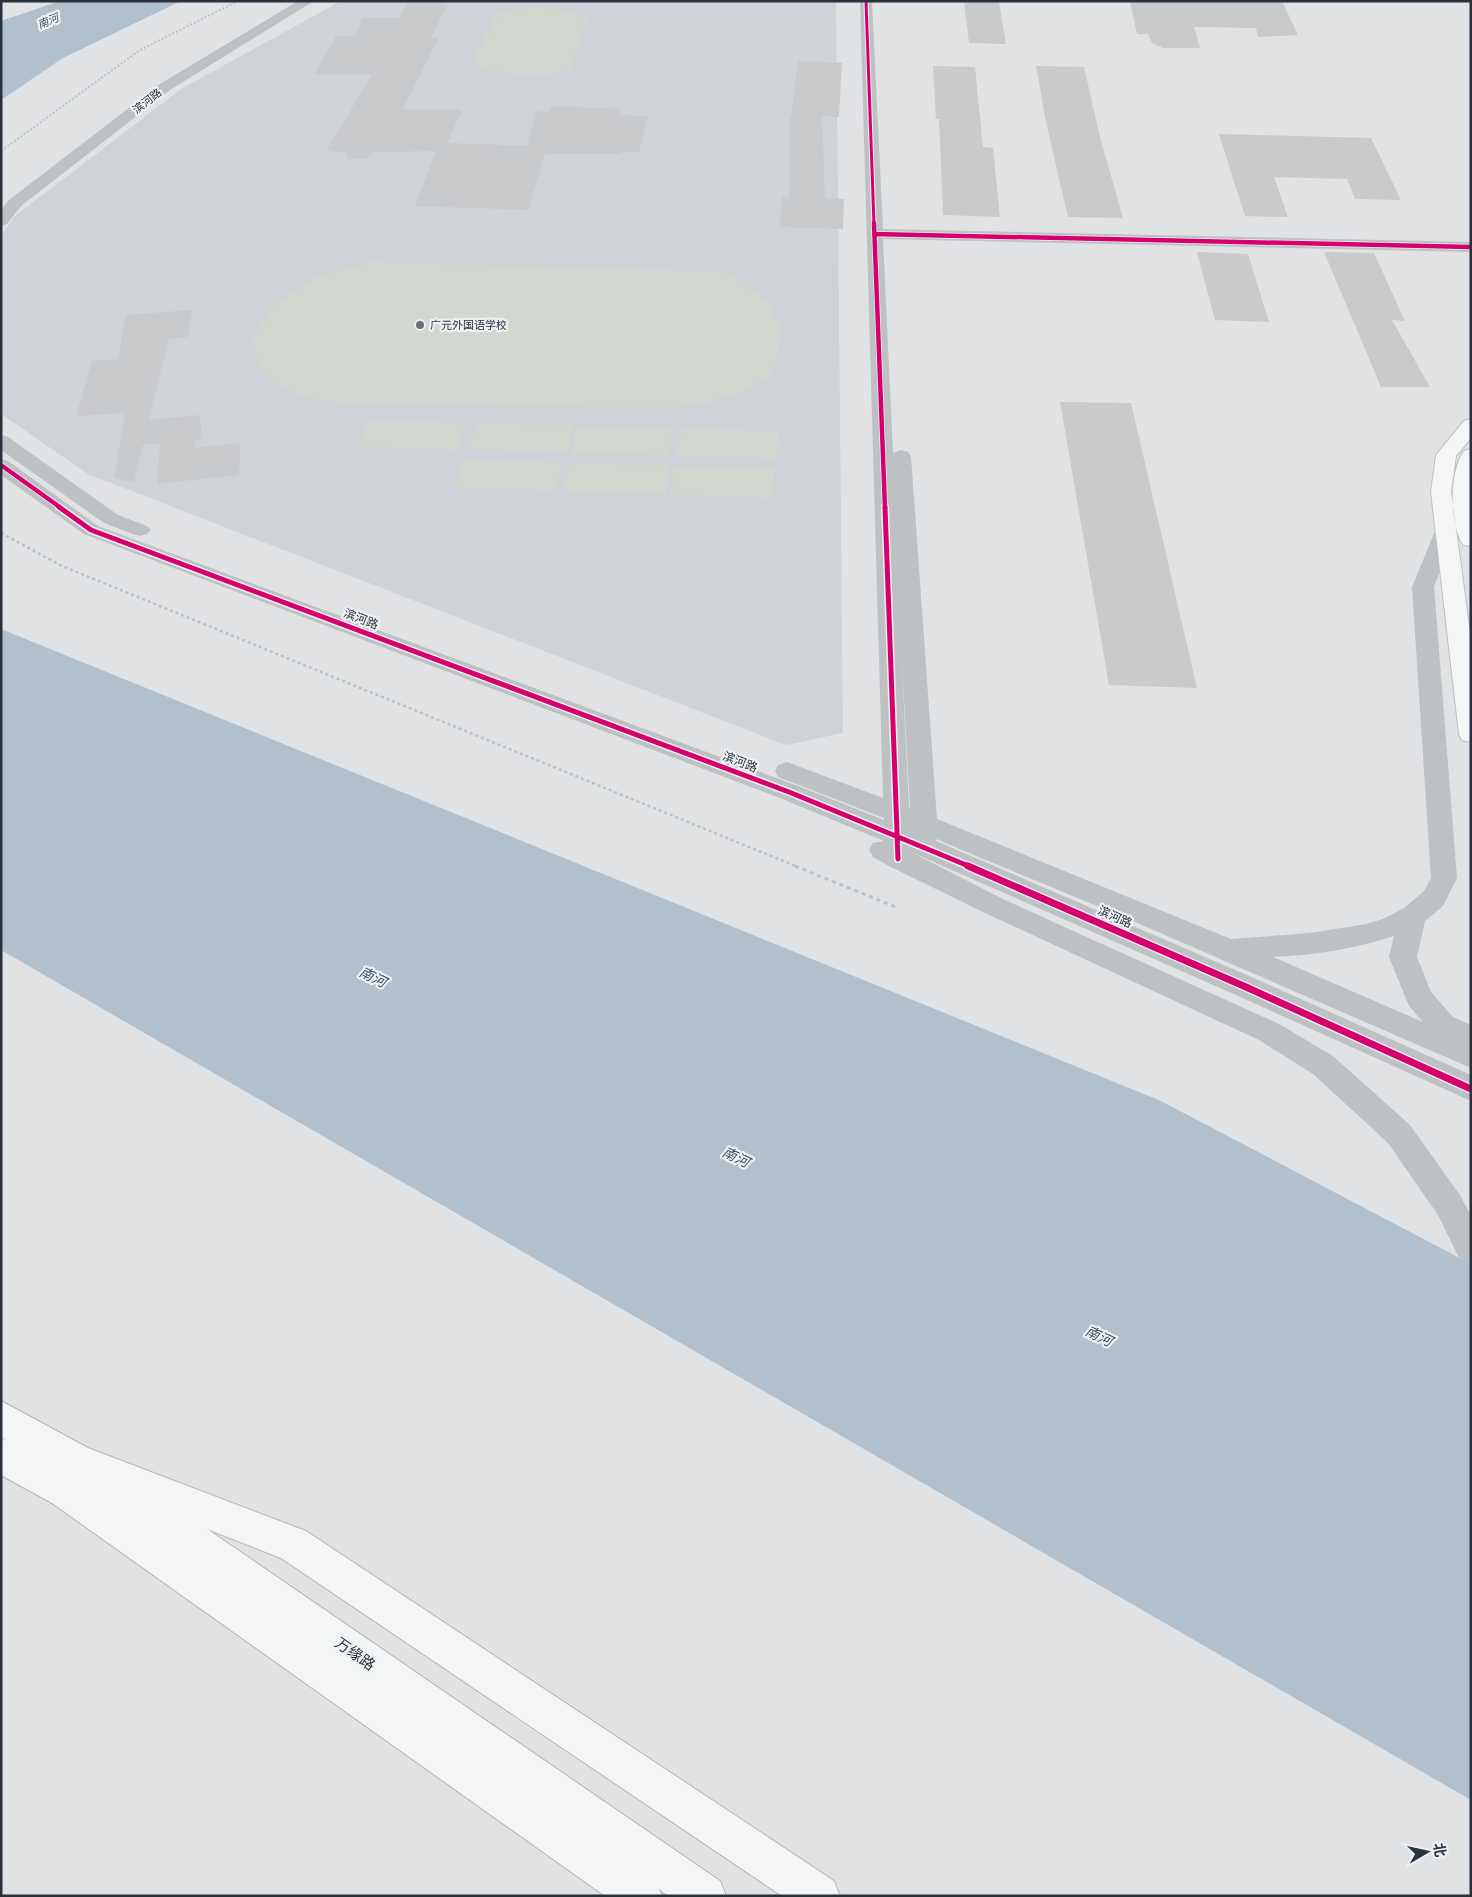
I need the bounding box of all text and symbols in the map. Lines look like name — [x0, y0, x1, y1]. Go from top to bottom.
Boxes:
water label: 南河 — [36, 10, 62, 31]
street label: 滨河路 — [130, 86, 164, 116]
marker: 广元外国语学校 — [414, 319, 426, 331]
place label: 广元外国语学校 — [430, 319, 507, 331]
street label: 滨河路 — [342, 606, 380, 632]
street label: 滨河路 — [721, 749, 759, 775]
street label: 滨河路 — [1096, 903, 1134, 931]
water label: 南河 — [357, 964, 392, 992]
water label: 南河 — [720, 1144, 755, 1172]
water label: 南河 — [1083, 1323, 1118, 1351]
street label: 万缘路 — [332, 1634, 379, 1673]
north arrow — [1402, 1827, 1452, 1877]
text: 北 — [1431, 1842, 1449, 1858]

